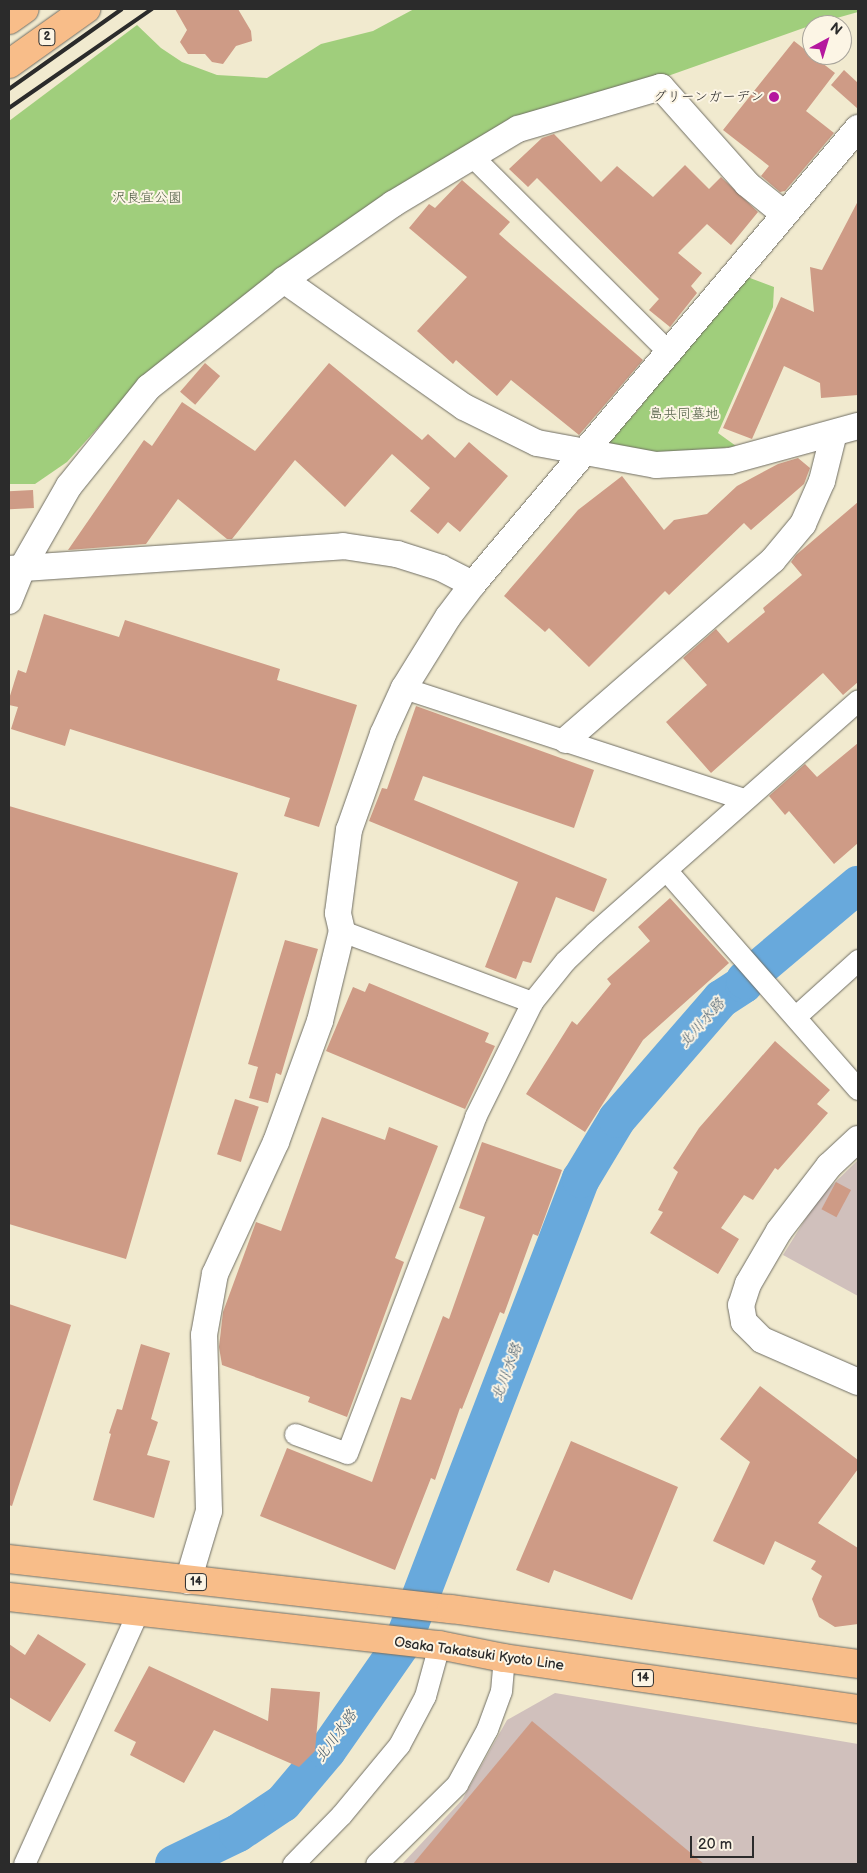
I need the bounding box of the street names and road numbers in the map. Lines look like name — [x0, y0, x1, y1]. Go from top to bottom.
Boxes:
road number: 2 — [38, 28, 56, 46]
road number: 14 — [185, 1572, 207, 1591]
street label: Osaka Takatsuki Kyoto Line — [393, 1634, 565, 1674]
road number: 14 — [632, 1669, 654, 1688]

